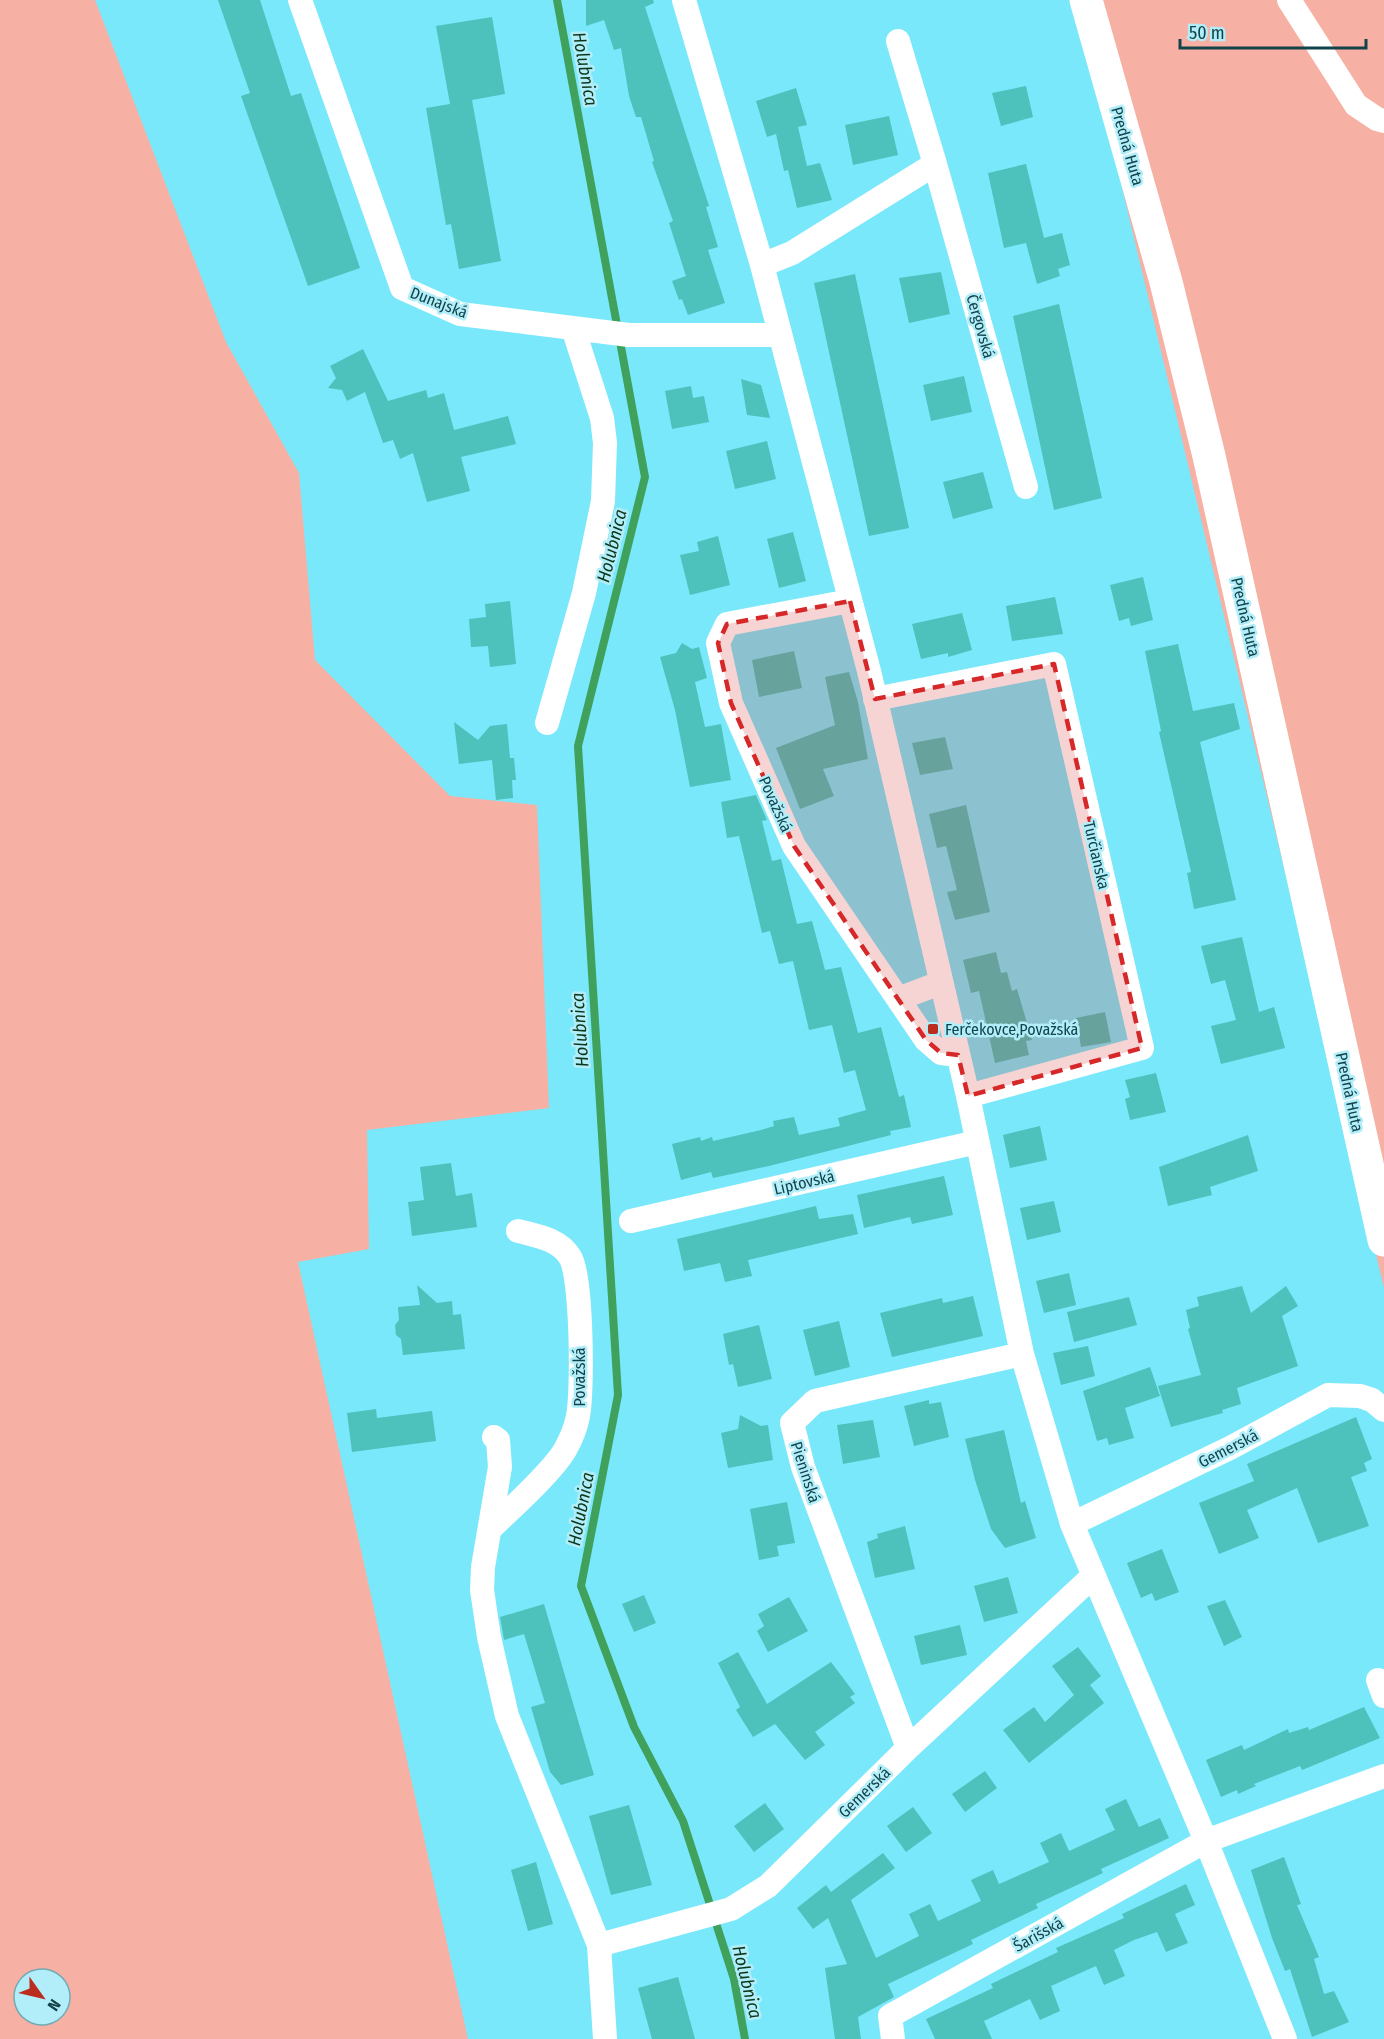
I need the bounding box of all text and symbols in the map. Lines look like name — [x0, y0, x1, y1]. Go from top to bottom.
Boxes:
scale bar — [1180, 12, 1366, 50]
text: 50 m — [1189, 22, 1225, 44]
water label: Holubnica — [568, 30, 602, 108]
street label: Predná Huta — [1107, 105, 1148, 188]
street label: Dunajská — [408, 283, 470, 322]
street label: Čergovská — [962, 292, 1000, 360]
water label: Holubnica — [592, 507, 632, 585]
street label: Predná Huta — [1227, 576, 1264, 659]
street label: Považská — [755, 773, 796, 835]
street label: Turčianska — [1079, 819, 1114, 891]
water label: Holubnica — [566, 992, 594, 1068]
place label: Ferčekovce,Považská — [945, 1020, 1079, 1039]
marker: Ferčekovce,Považská — [926, 1022, 940, 1036]
street label: Predná Huta — [1332, 1051, 1367, 1134]
street label: Liptovská — [772, 1166, 837, 1199]
street label: Považská — [570, 1347, 589, 1407]
street label: Gemerská — [1195, 1425, 1261, 1472]
street label: Pieninská — [787, 1439, 824, 1505]
water label: Holubnica — [563, 1470, 599, 1548]
street label: Gemerská — [835, 1763, 894, 1822]
street label: Šarišská — [1010, 1912, 1067, 1956]
water label: Holubnica — [727, 1943, 767, 2021]
north arrow — [12, 1967, 72, 2027]
text: N — [43, 1996, 65, 2014]

